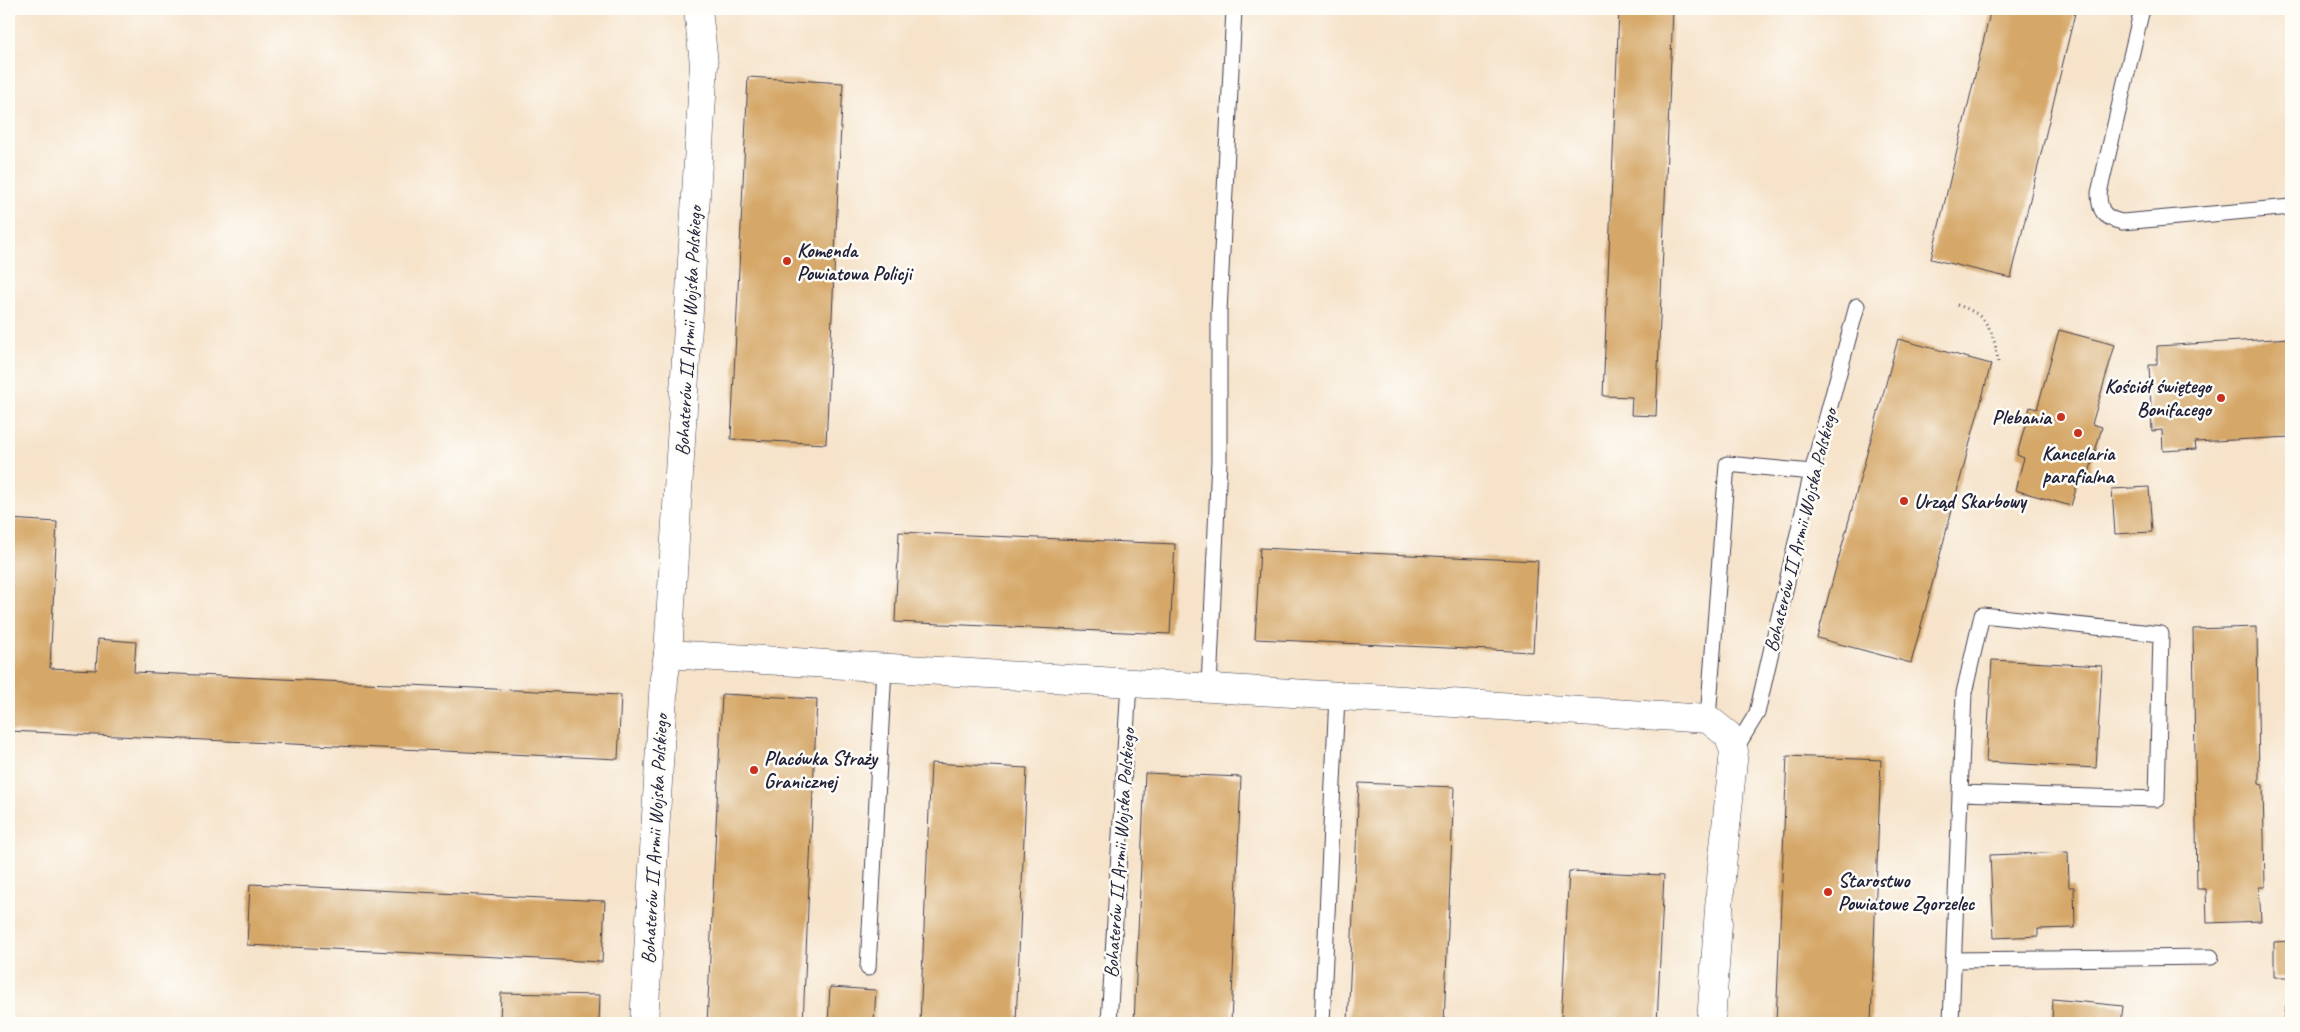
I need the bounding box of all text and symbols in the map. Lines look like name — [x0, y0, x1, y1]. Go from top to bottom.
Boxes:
street label: Bohaterów II Armii Wojska Polskiego — [669, 204, 708, 457]
place label: Komenda Powiatowa Policji — [797, 238, 915, 286]
marker: Komenda Powiatowa Policji — [781, 255, 793, 267]
place label: Kościół świętego Bonifacego — [2105, 374, 2213, 422]
marker: Kościół świętego Bonifacego — [2215, 392, 2227, 404]
street label: Bohaterów II Armii Wojska Polskiego — [1758, 404, 1843, 655]
place label: Plebania — [1992, 405, 2053, 430]
marker: Plebania — [2055, 411, 2067, 423]
marker: Kancelaria parafialna — [2072, 427, 2084, 439]
place label: Kancelaria parafialna — [2042, 441, 2116, 489]
place label: Urząd Skarbowy — [1914, 489, 2028, 514]
marker: Urząd Skarbowy — [1898, 495, 1910, 507]
street label: Bohaterów II Armii Wojska Polskiego — [635, 712, 674, 965]
street label: Bohaterów II Armii Wojska Polskiego — [1098, 725, 1141, 979]
place label: Placówka Straży Granicznej — [764, 746, 879, 794]
marker: Placówka Straży Granicznej — [748, 764, 760, 776]
place label: Starostwo Powiatowe Zgorzelec — [1838, 868, 1975, 916]
marker: Starostwo Powiatowe Zgorzelec — [1822, 886, 1834, 898]

